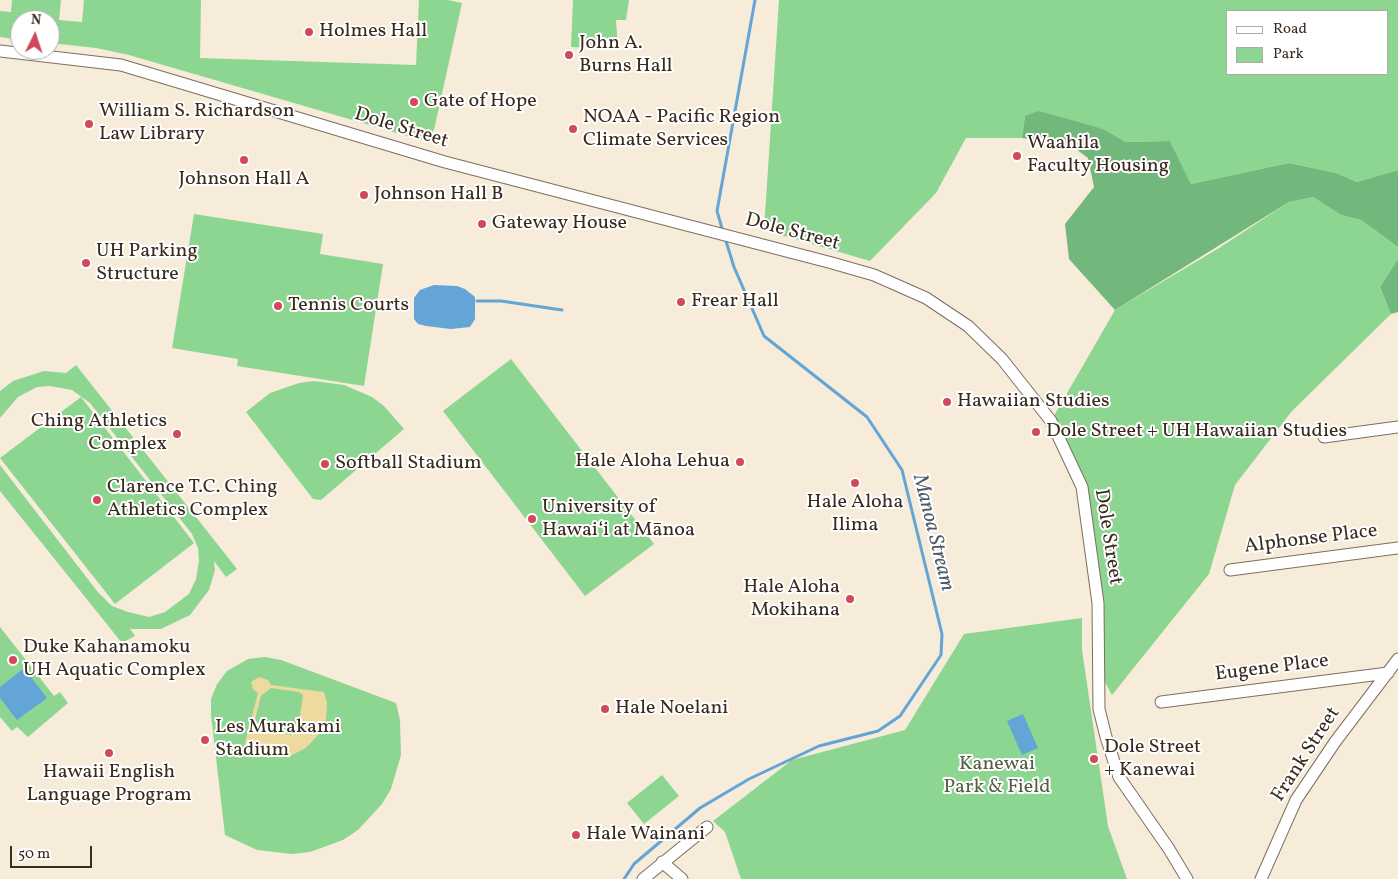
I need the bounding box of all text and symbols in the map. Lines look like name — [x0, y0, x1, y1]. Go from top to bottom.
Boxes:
north arrow — [10, 10, 60, 60]
legend — [1226, 10, 1388, 75]
text: N — [30, 11, 42, 30]
text: Road — [1273, 19, 1307, 40]
place label: Holmes Hall — [319, 20, 427, 44]
marker: Holmes Hall — [303, 26, 315, 38]
place label: John A. Burns Hall — [579, 32, 673, 79]
text: Park — [1273, 44, 1304, 65]
marker: John A. Burns Hall — [563, 49, 575, 61]
place label: Gate of Hope — [424, 90, 537, 114]
marker: Gate of Hope — [408, 96, 420, 108]
place label: William S. Richardson Law Library — [99, 100, 295, 147]
street label: Dole Street — [351, 103, 451, 155]
place label: NOAA - Pacific Region Climate Services — [583, 106, 780, 153]
marker: William S. Richardson Law Library — [83, 118, 95, 130]
marker: NOAA - Pacific Region Climate Services — [567, 123, 579, 135]
place label: Waahila Faculty Housing — [1027, 132, 1169, 179]
marker: Waahila Faculty Housing — [1011, 150, 1023, 162]
marker: Johnson Hall A — [238, 154, 250, 166]
place label: Johnson Hall A — [178, 168, 310, 192]
place label: Johnson Hall B — [374, 183, 503, 207]
marker: Johnson Hall B — [358, 189, 370, 201]
street label: Dole Street — [742, 209, 842, 257]
place label: Gateway House — [492, 212, 627, 236]
marker: Gateway House — [476, 218, 488, 230]
place label: UH Parking Structure — [96, 240, 198, 287]
marker: UH Parking Structure — [80, 257, 92, 269]
place label: Frear Hall — [691, 290, 779, 314]
place label: Tennis Courts — [288, 294, 409, 318]
marker: Frear Hall — [675, 296, 687, 308]
marker: Tennis Courts — [272, 300, 284, 312]
place label: Hawaiian Studies — [957, 390, 1109, 414]
marker: Hawaiian Studies — [941, 396, 953, 408]
place label: Ching Athletics Complex — [31, 410, 167, 457]
place label: Dole Street + UH Hawaiian Studies — [1046, 420, 1347, 444]
marker: Dole Street + UH Hawaiian Studies — [1030, 426, 1042, 438]
marker: Ching Athletics Complex — [171, 428, 183, 440]
place label: Hale Aloha Lehua — [575, 450, 730, 474]
place label: Softball Stadium — [335, 452, 482, 476]
marker: Hale Aloha Lehua — [734, 456, 746, 468]
marker: Softball Stadium — [319, 458, 331, 470]
water label: Manoa Stream — [905, 472, 959, 594]
place label: Clarence T.C. Ching Athletics Complex — [107, 476, 278, 523]
marker: Hale Aloha Ilima — [849, 477, 861, 489]
street label: Dole Street — [1088, 487, 1126, 587]
place label: Hale Aloha Ilima — [807, 491, 903, 538]
marker: Clarence T.C. Ching Athletics Complex — [91, 494, 103, 506]
place label: University of Hawaiʻi at Mānoa — [542, 496, 695, 543]
marker: University of Hawaiʻi at Mānoa — [526, 513, 538, 525]
street label: Alphonse Place — [1243, 520, 1379, 560]
place label: Hale Aloha Mokihana — [743, 576, 840, 623]
marker: Hale Aloha Mokihana — [844, 593, 856, 605]
place label: Duke Kahanamoku UH Aquatic Complex — [23, 636, 206, 683]
street label: Eugene Place — [1214, 650, 1330, 688]
marker: Duke Kahanamoku UH Aquatic Complex — [7, 654, 19, 666]
place label: Hale Noelani — [615, 697, 728, 721]
marker: Hale Noelani — [599, 703, 611, 715]
street label: Frank Street — [1267, 703, 1347, 807]
place label: Les Murakami Stadium — [215, 716, 341, 763]
marker: Les Murakami Stadium — [199, 734, 211, 746]
place label: Dole Street + Kanewai — [1104, 736, 1201, 783]
marker: Hawaii English Language Program — [103, 747, 115, 759]
park label: Kanewai Park & Field — [943, 753, 1051, 800]
marker: Dole Street + Kanewai — [1088, 753, 1100, 765]
place label: Hawaii English Language Program — [26, 761, 192, 808]
place label: Hale Wainani — [586, 823, 705, 847]
marker: Hale Wainani — [570, 829, 582, 841]
scale bar — [12, 836, 95, 868]
text: 50 m — [18, 844, 50, 865]

